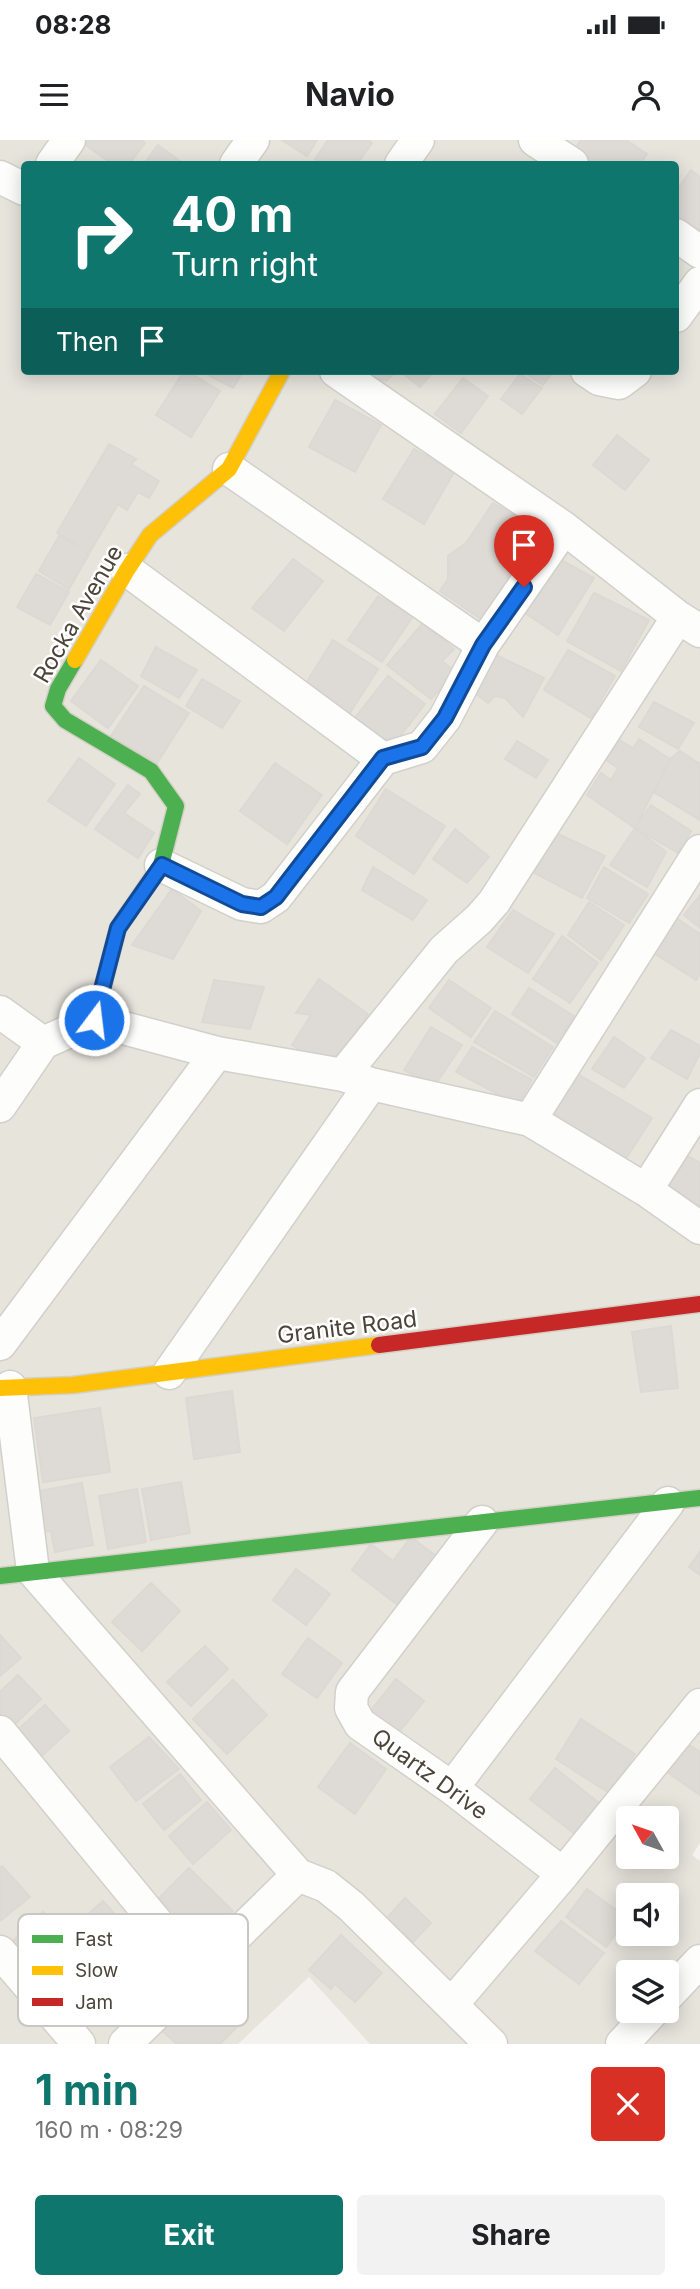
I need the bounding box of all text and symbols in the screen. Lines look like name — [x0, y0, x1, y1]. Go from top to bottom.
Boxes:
text: 08:28 — [35, 9, 111, 40]
text: Navio — [305, 75, 395, 114]
icon: menu — [35, 76, 73, 114]
icon: person — [627, 76, 665, 114]
text: 40 m — [171, 185, 294, 244]
icon: right — [56, 189, 147, 280]
text: Turn right — [171, 245, 318, 284]
icon: arrive — [133, 322, 171, 360]
text: Then — [56, 326, 119, 357]
pin — [494, 515, 554, 587]
icon: arrive — [505, 526, 543, 564]
street label: Rocka Avenue — [27, 540, 129, 688]
position arrow — [57, 983, 131, 1057]
street label: Granite Road — [276, 1305, 418, 1349]
street label: Quartz Drive — [366, 1722, 494, 1826]
north arrow — [616, 1806, 679, 1869]
map controls — [616, 1806, 679, 2023]
button: sound — [616, 1883, 679, 1946]
legend — [18, 1914, 248, 2026]
text: Fast — [75, 1928, 113, 1951]
text: Slow — [75, 1959, 118, 1982]
button: layers — [616, 1960, 679, 2023]
text: Jam — [75, 1991, 113, 2014]
text: 1 min — [35, 2064, 139, 2115]
button: close — [591, 2067, 665, 2141]
text: 160 m · 08:29 — [35, 2116, 183, 2144]
button: Exit — [35, 2195, 343, 2275]
button: Share — [357, 2195, 665, 2275]

